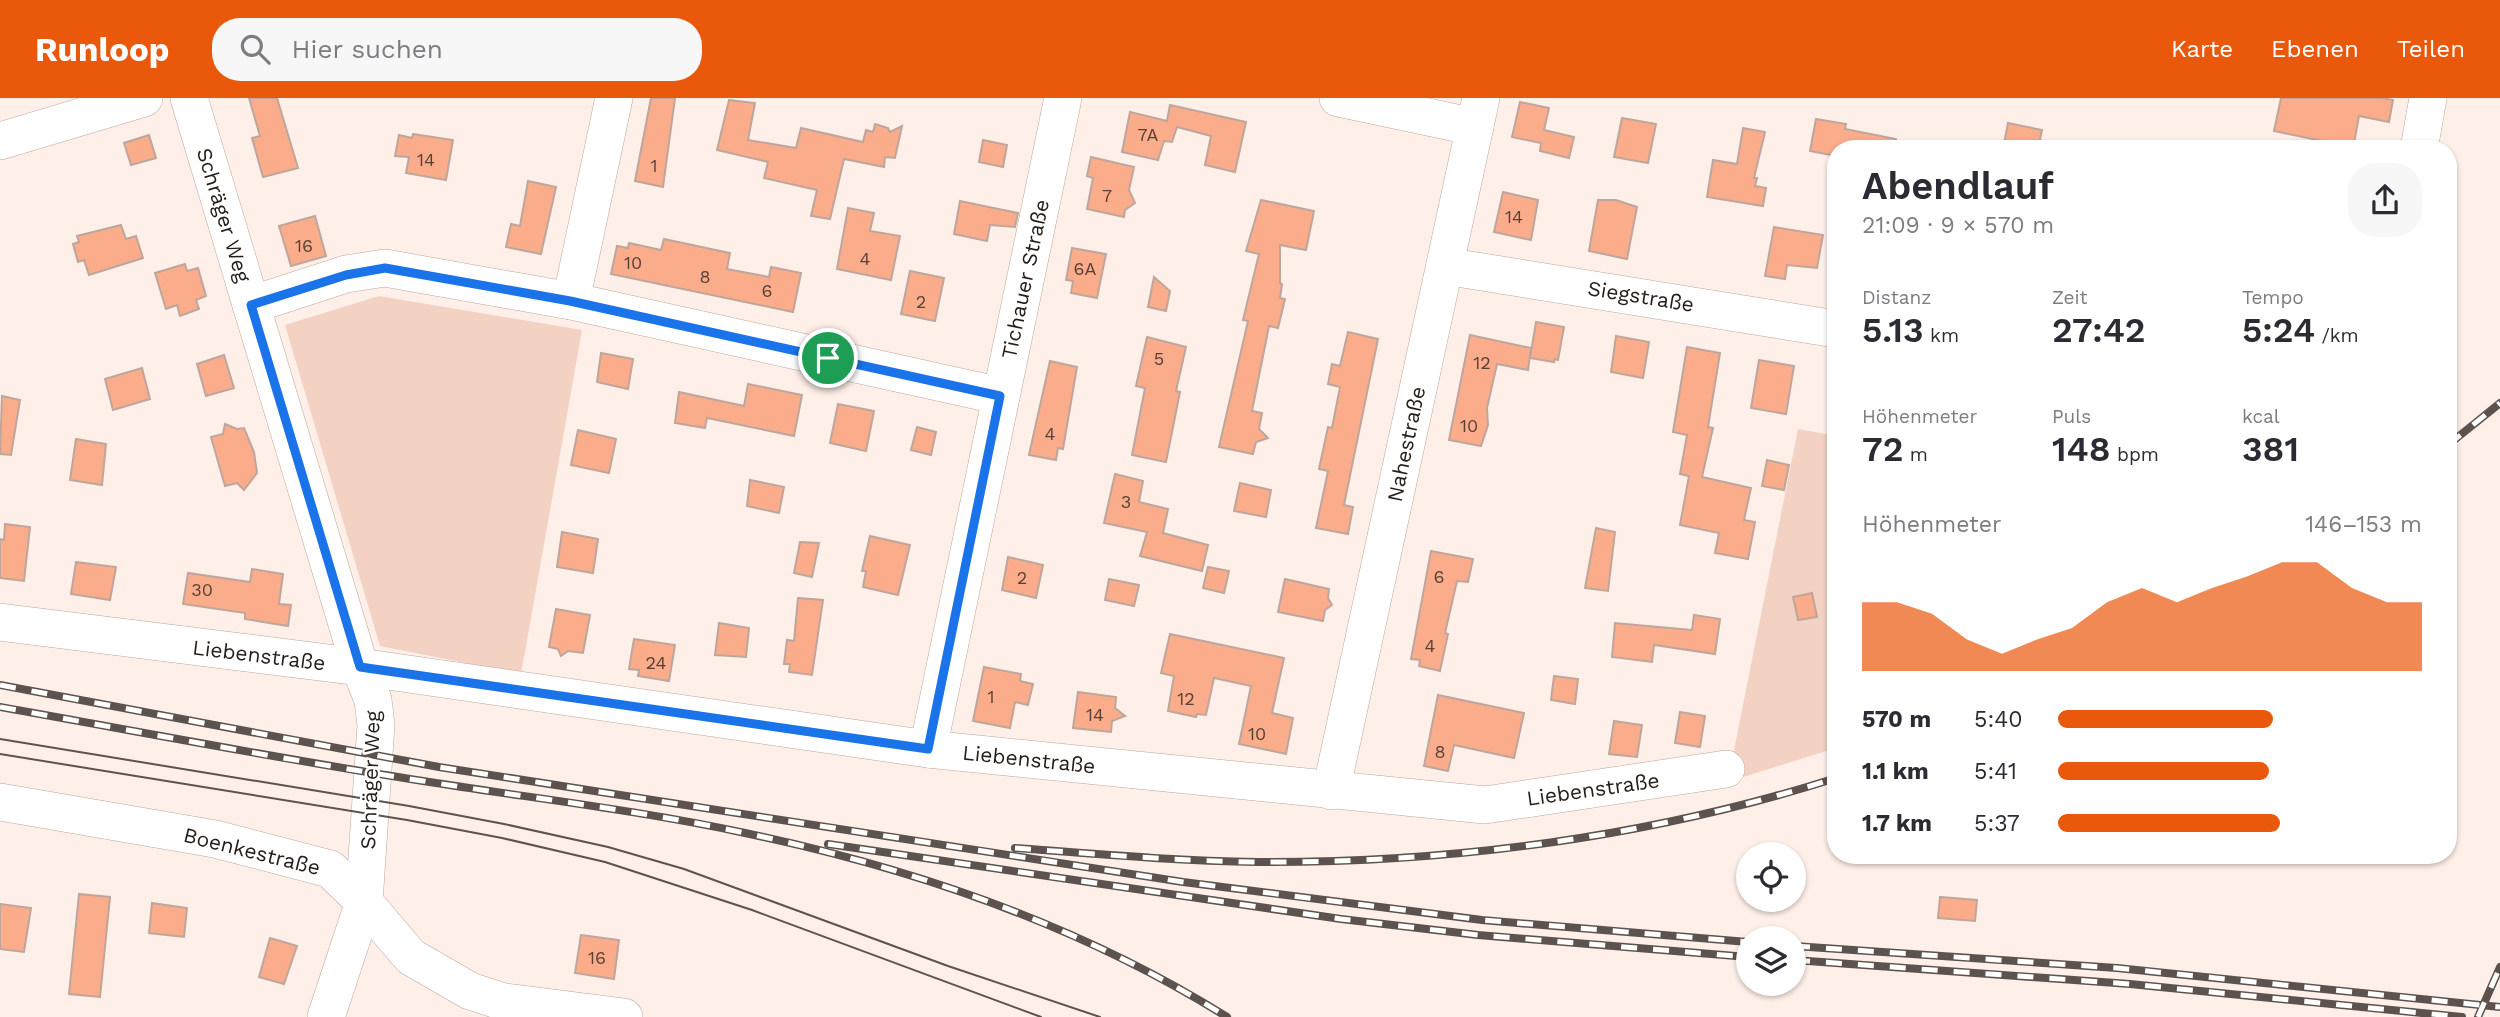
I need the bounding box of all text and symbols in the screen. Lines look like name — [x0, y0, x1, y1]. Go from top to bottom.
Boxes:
search box — [212, 18, 702, 81]
text: Runloop — [35, 30, 170, 69]
icon: search — [236, 30, 274, 68]
text: Hier suchen — [292, 34, 443, 64]
text: Karte — [2171, 35, 2233, 63]
text: Ebenen — [2271, 35, 2359, 63]
text: Teilen — [2397, 35, 2465, 63]
house number: 7A — [1138, 124, 1159, 145]
street label: Schräger Weg — [192, 145, 257, 286]
house number: 14 — [417, 149, 435, 170]
house number: 1 — [650, 155, 658, 176]
button: share — [2348, 163, 2422, 237]
text: Abendlauf — [1862, 164, 2054, 208]
house number: 7 — [1102, 185, 1112, 206]
street label: Tichauer Straße — [996, 197, 1054, 361]
house number: 14 — [1505, 206, 1523, 227]
text: 21:09 · 9 × 570 m — [1862, 212, 2054, 239]
house number: 16 — [295, 235, 313, 256]
house number: 4 — [860, 248, 871, 269]
house number: 10 — [624, 252, 642, 273]
house number: 6A — [1074, 258, 1097, 279]
house number: 8 — [699, 266, 711, 287]
street label: Siegstraße — [1586, 275, 1696, 317]
house number: 6 — [762, 280, 772, 301]
text: Distanz — [1862, 286, 1931, 309]
text: Zeit — [2052, 286, 2088, 309]
text: Tempo — [2242, 286, 2304, 309]
house number: 2 — [916, 291, 926, 312]
text: 5.13 — [1862, 309, 1924, 351]
text: 27:42 — [2052, 309, 2145, 351]
text: 5:24 — [2242, 309, 2315, 351]
text: km — [1924, 324, 1959, 347]
text: /km — [2315, 324, 2359, 347]
pin — [798, 328, 858, 388]
icon: arrive — [809, 339, 847, 377]
house number: 5 — [1154, 348, 1164, 369]
house number: 12 — [1473, 352, 1491, 373]
street label: Nahestraße — [1382, 384, 1430, 504]
text: Höhenmeter — [1862, 405, 1977, 428]
text: Puls — [2052, 405, 2091, 428]
text: kcal — [2242, 405, 2280, 428]
house number: 10 — [1460, 415, 1478, 436]
house number: 4 — [1045, 423, 1056, 444]
text: 72 — [1862, 428, 1903, 470]
text: 148 — [2052, 428, 2111, 470]
text: 381 — [2242, 428, 2299, 470]
text: m — [1903, 443, 1928, 466]
text: bpm — [2111, 443, 2159, 466]
house number: 3 — [1121, 491, 1131, 512]
text: Höhenmeter — [1862, 511, 2001, 538]
text: 146–153 m — [2305, 511, 2422, 538]
house number: 6 — [1434, 566, 1444, 587]
house number: 2 — [1017, 567, 1027, 588]
house number: 30 — [191, 579, 213, 600]
street label: Liebenstraße — [191, 634, 327, 676]
house number: 4 — [1425, 635, 1436, 656]
house number: 24 — [646, 652, 666, 673]
house number: 1 — [987, 686, 995, 707]
house number: 12 — [1177, 688, 1195, 709]
house number: 14 — [1086, 704, 1104, 725]
text: 570 m — [1862, 706, 1931, 733]
text: 5:40 — [1974, 706, 2023, 733]
street label: Schräger Weg — [355, 709, 385, 850]
house number: 10 — [1248, 723, 1266, 744]
street label: Liebenstraße — [961, 740, 1097, 778]
house number: 8 — [1434, 741, 1446, 762]
text: 1.1 km — [1862, 758, 1929, 785]
text: 5:41 — [1974, 758, 2017, 785]
street label: Liebenstraße — [1525, 767, 1661, 811]
text: 1.7 km — [1862, 810, 1932, 837]
text: 5:37 — [1974, 810, 2020, 837]
street label: Boenkestraße — [181, 822, 323, 880]
map controls — [1736, 842, 1806, 996]
button: locate — [1736, 842, 1806, 912]
button: layers — [1736, 926, 1806, 996]
house number: 16 — [588, 947, 606, 968]

